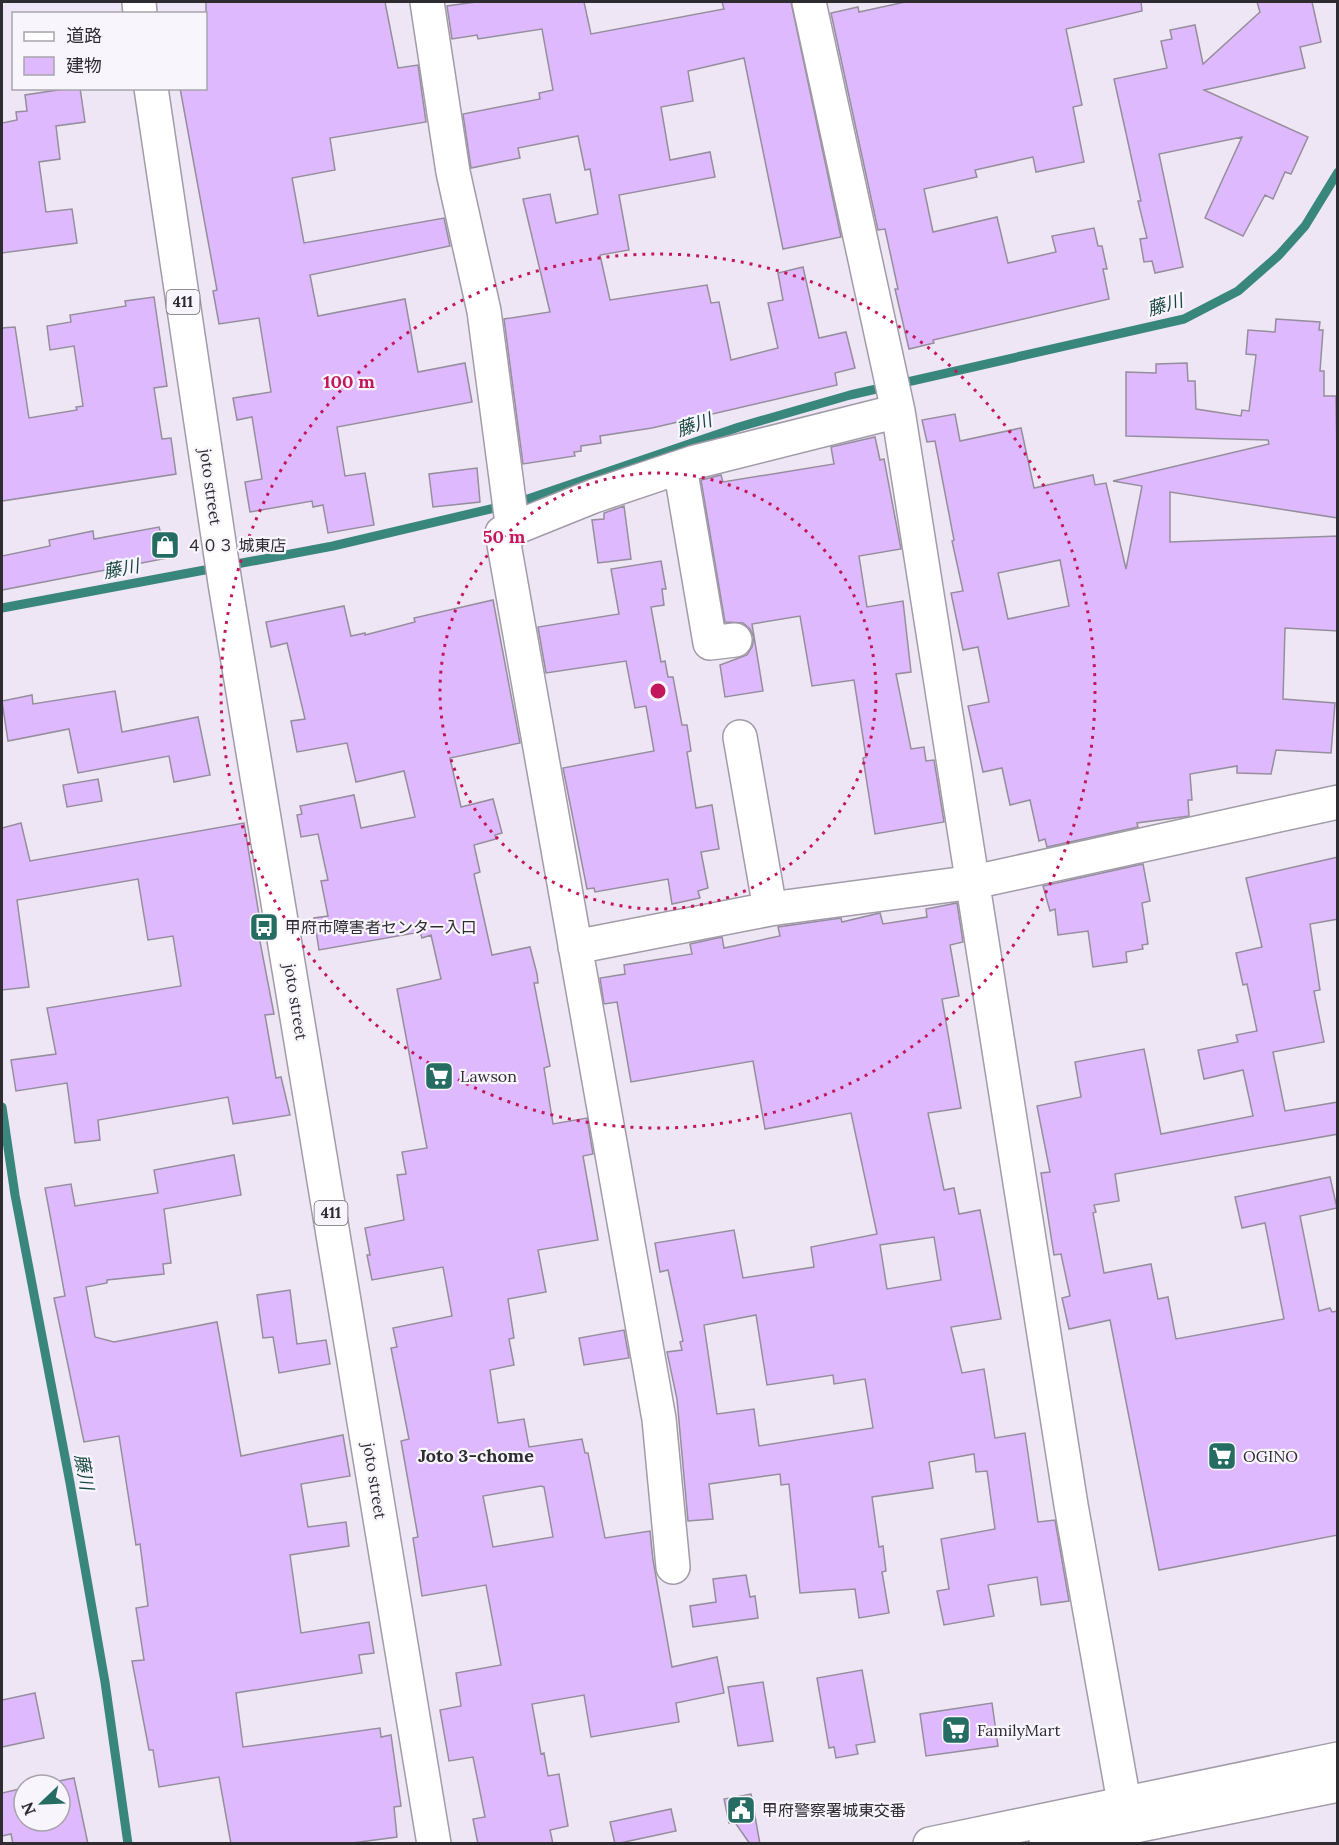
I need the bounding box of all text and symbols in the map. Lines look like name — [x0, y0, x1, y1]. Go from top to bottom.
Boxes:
legend — [12, 12, 207, 90]
text: 道路 — [66, 24, 102, 47]
text: 建物 — [66, 54, 102, 77]
water label: 藤川 — [1144, 288, 1187, 321]
road number: 411 — [166, 290, 200, 314]
text: 100 m — [323, 370, 375, 393]
water label: 藤川 — [673, 407, 716, 441]
street label: joto street — [195, 445, 226, 527]
text: 50 m — [483, 525, 526, 548]
shop icon: ４０３ 城東店 — [149, 529, 181, 561]
place label: ４０３ 城東店 — [186, 535, 286, 555]
water label: 藤川 — [101, 553, 143, 583]
centre of rings — [648, 681, 668, 701]
bus stop icon: 甲府市障害者センター入口 — [248, 911, 280, 943]
place label: 甲府市障害者センター入口 — [285, 917, 477, 937]
street label: joto street — [280, 960, 312, 1042]
supermarket icon: Lawson — [423, 1060, 455, 1092]
place label: Lawson — [460, 1066, 517, 1086]
road number: 411 — [314, 1201, 348, 1225]
street label: joto street — [359, 1439, 391, 1521]
supermarket icon: OGINO — [1206, 1440, 1238, 1472]
district label: Joto 3-chome — [418, 1444, 534, 1467]
place label: OGINO — [1243, 1446, 1298, 1466]
water label: 藤川 — [70, 1452, 99, 1494]
supermarket icon: FamilyMart — [940, 1714, 972, 1746]
place label: FamilyMart — [977, 1720, 1062, 1740]
north arrow — [12, 1773, 72, 1833]
public building icon: 甲府警察署城東交番 — [725, 1794, 757, 1826]
text: N — [17, 1799, 40, 1818]
place label: 甲府警察署城東交番 — [762, 1800, 906, 1820]

